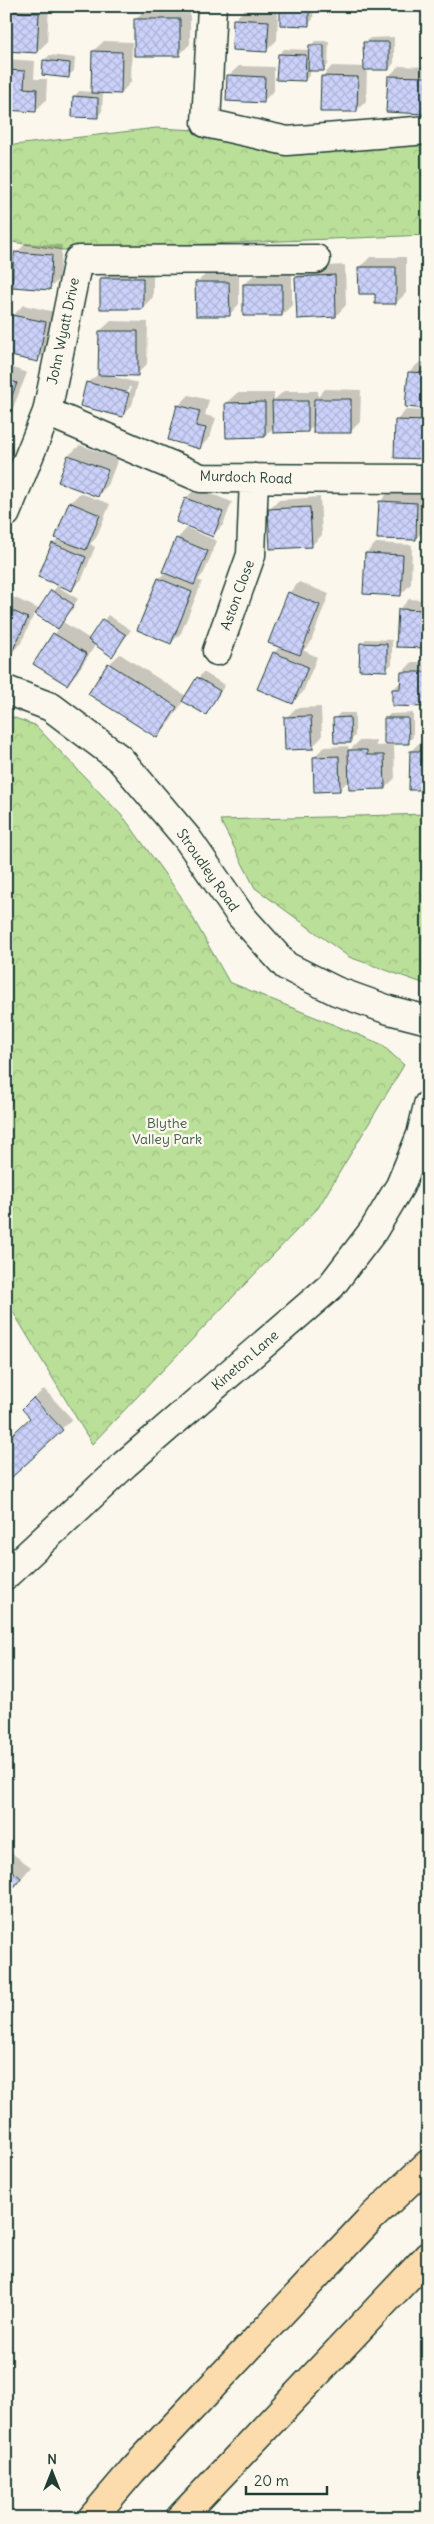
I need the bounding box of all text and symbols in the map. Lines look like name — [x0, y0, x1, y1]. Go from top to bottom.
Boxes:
street label: John Wyatt Drive — [43, 276, 83, 386]
street label: Murdoch Road — [199, 466, 293, 488]
street label: Aston Close — [216, 557, 258, 633]
street label: Stroudley Road — [173, 825, 243, 915]
park label: Blythe Valley Park — [132, 1114, 202, 1148]
street label: Kineton Lane — [208, 1326, 282, 1394]
north arrow — [28, 2446, 78, 2496]
text: N — [47, 2450, 57, 2468]
scale bar — [246, 2464, 328, 2496]
text: 20 m — [254, 2471, 289, 2490]

